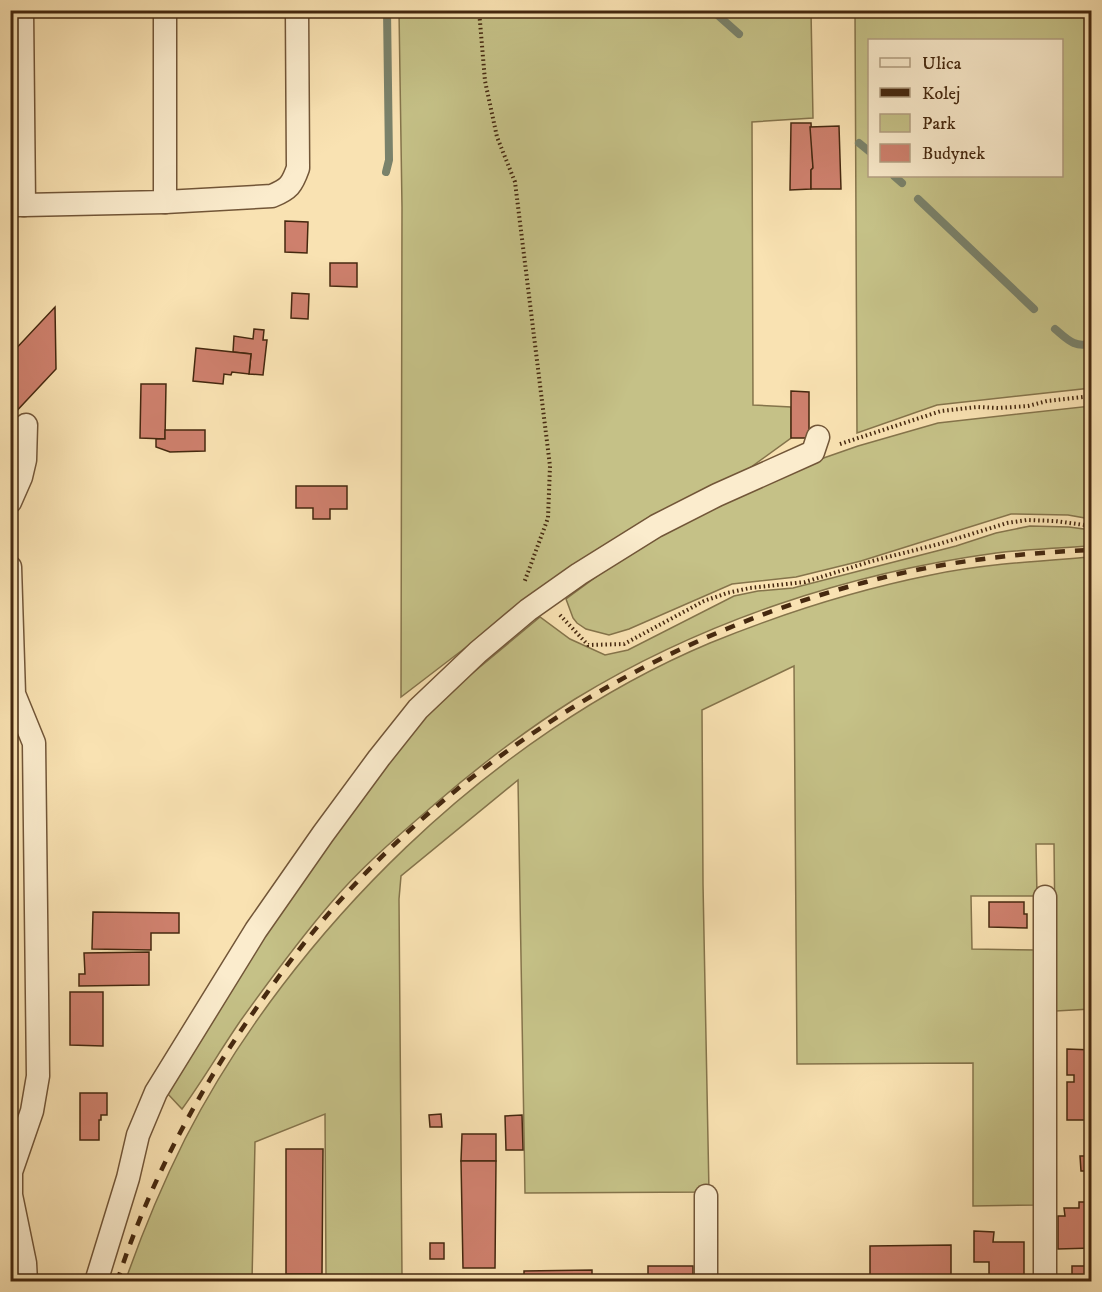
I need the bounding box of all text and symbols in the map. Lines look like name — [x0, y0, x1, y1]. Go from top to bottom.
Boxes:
legend — [868, 39, 1063, 177]
text: Ulica — [922, 53, 962, 75]
text: Kolej — [922, 83, 960, 105]
text: Park — [922, 113, 956, 135]
text: Budynek — [922, 143, 985, 165]

